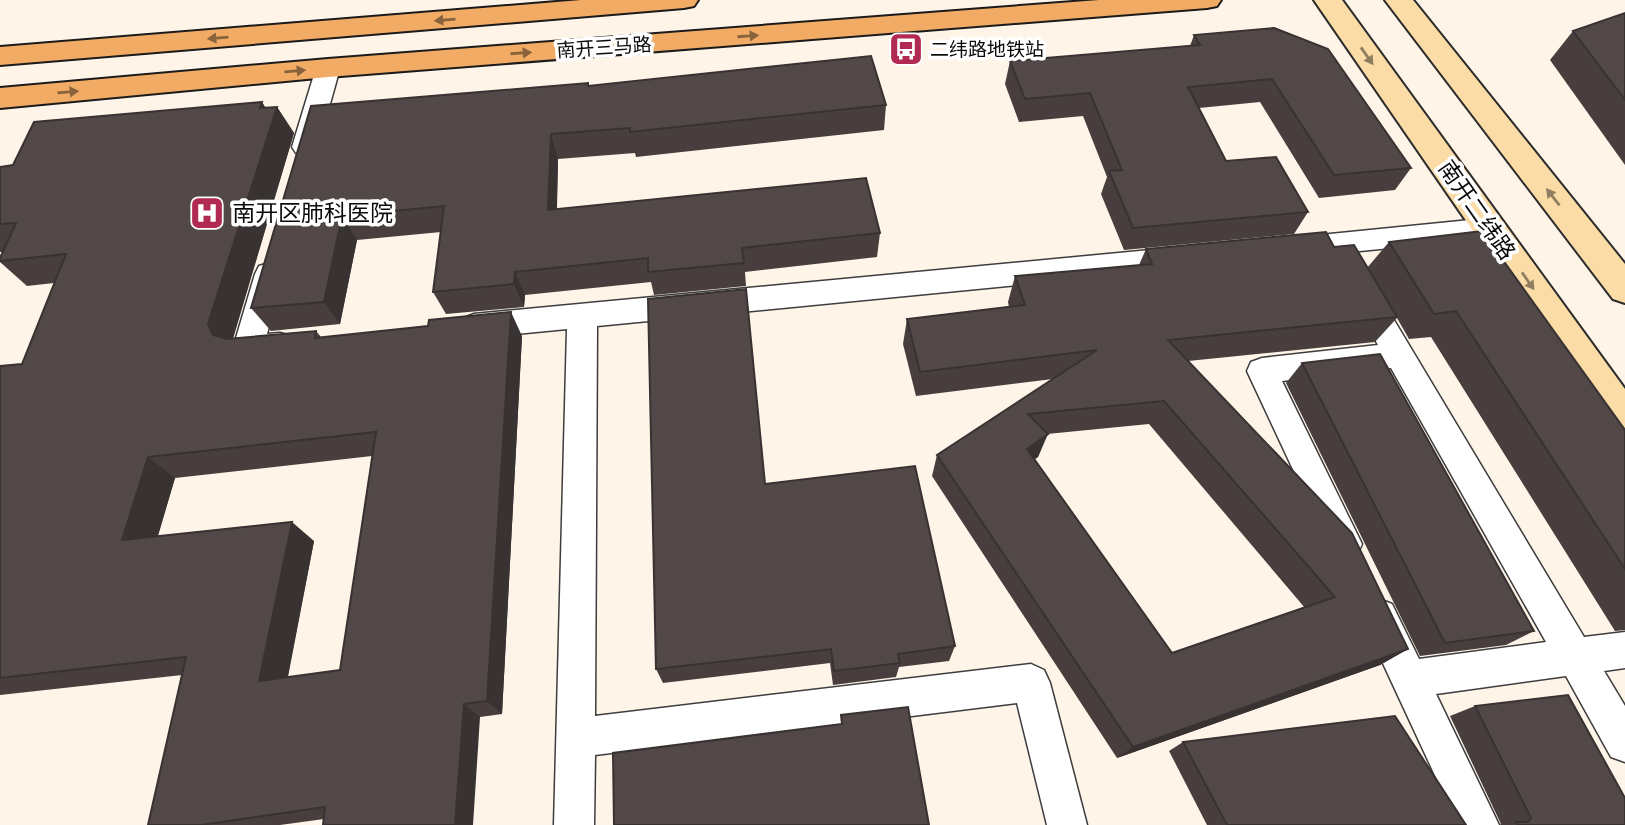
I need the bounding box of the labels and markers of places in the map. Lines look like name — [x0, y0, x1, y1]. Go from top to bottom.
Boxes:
bus stop icon: 二纬路地铁站 — [887, 30, 925, 68]
place label: 二纬路地铁站 — [930, 36, 1044, 62]
hospital icon: 南开区肺科医院 — [188, 194, 226, 232]
place label: 南开区肺科医院 — [232, 197, 393, 229]

